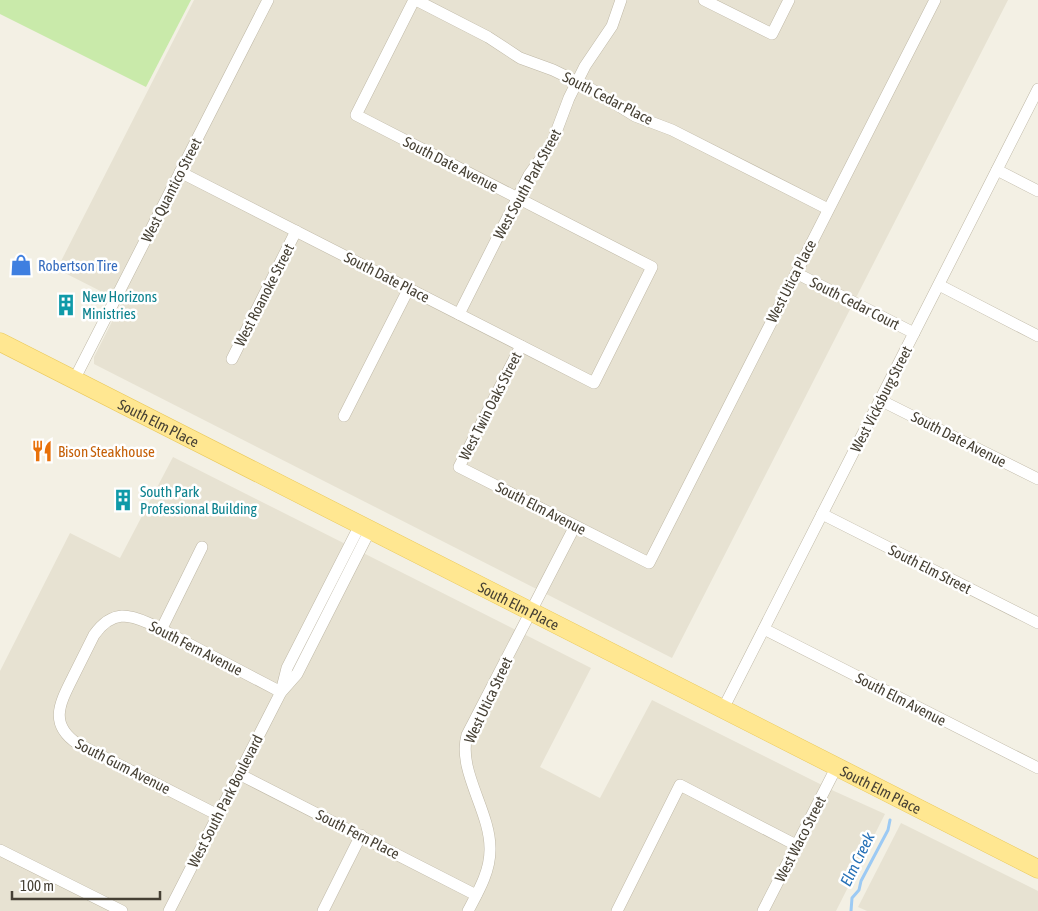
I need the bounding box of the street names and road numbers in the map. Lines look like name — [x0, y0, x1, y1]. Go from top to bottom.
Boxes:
street label: South Cedar Place — [560, 68, 656, 128]
street label: West South Park Street — [490, 126, 564, 242]
street label: South Date Avenue — [401, 133, 501, 195]
street label: West Quantico Street — [137, 135, 205, 245]
street label: West Utica Place — [763, 237, 819, 325]
street label: West Roanoke Street — [231, 241, 297, 349]
street label: South Date Place — [342, 248, 433, 306]
street label: South Cedar Court — [808, 273, 902, 333]
street label: West Vicksburg Street — [847, 343, 915, 455]
street label: West Twin Oaks Street — [455, 349, 525, 463]
street label: South Elm Place — [116, 395, 202, 450]
street label: South Date Avenue — [909, 408, 1009, 470]
street label: South Elm Avenue — [493, 478, 589, 538]
street label: South Elm Street — [886, 541, 974, 597]
street label: South Elm Place — [476, 578, 562, 633]
street label: South Fern Avenue — [147, 617, 246, 679]
street label: West Utica Street — [461, 654, 515, 746]
street label: South Elm Avenue — [853, 669, 949, 729]
street label: West South Park Boulevard — [184, 732, 266, 870]
street label: South Gum Avenue — [73, 735, 173, 797]
street label: South Elm Place — [838, 762, 924, 817]
street label: West Waco Street — [771, 793, 829, 885]
street label: South Fern Place — [314, 806, 403, 862]

